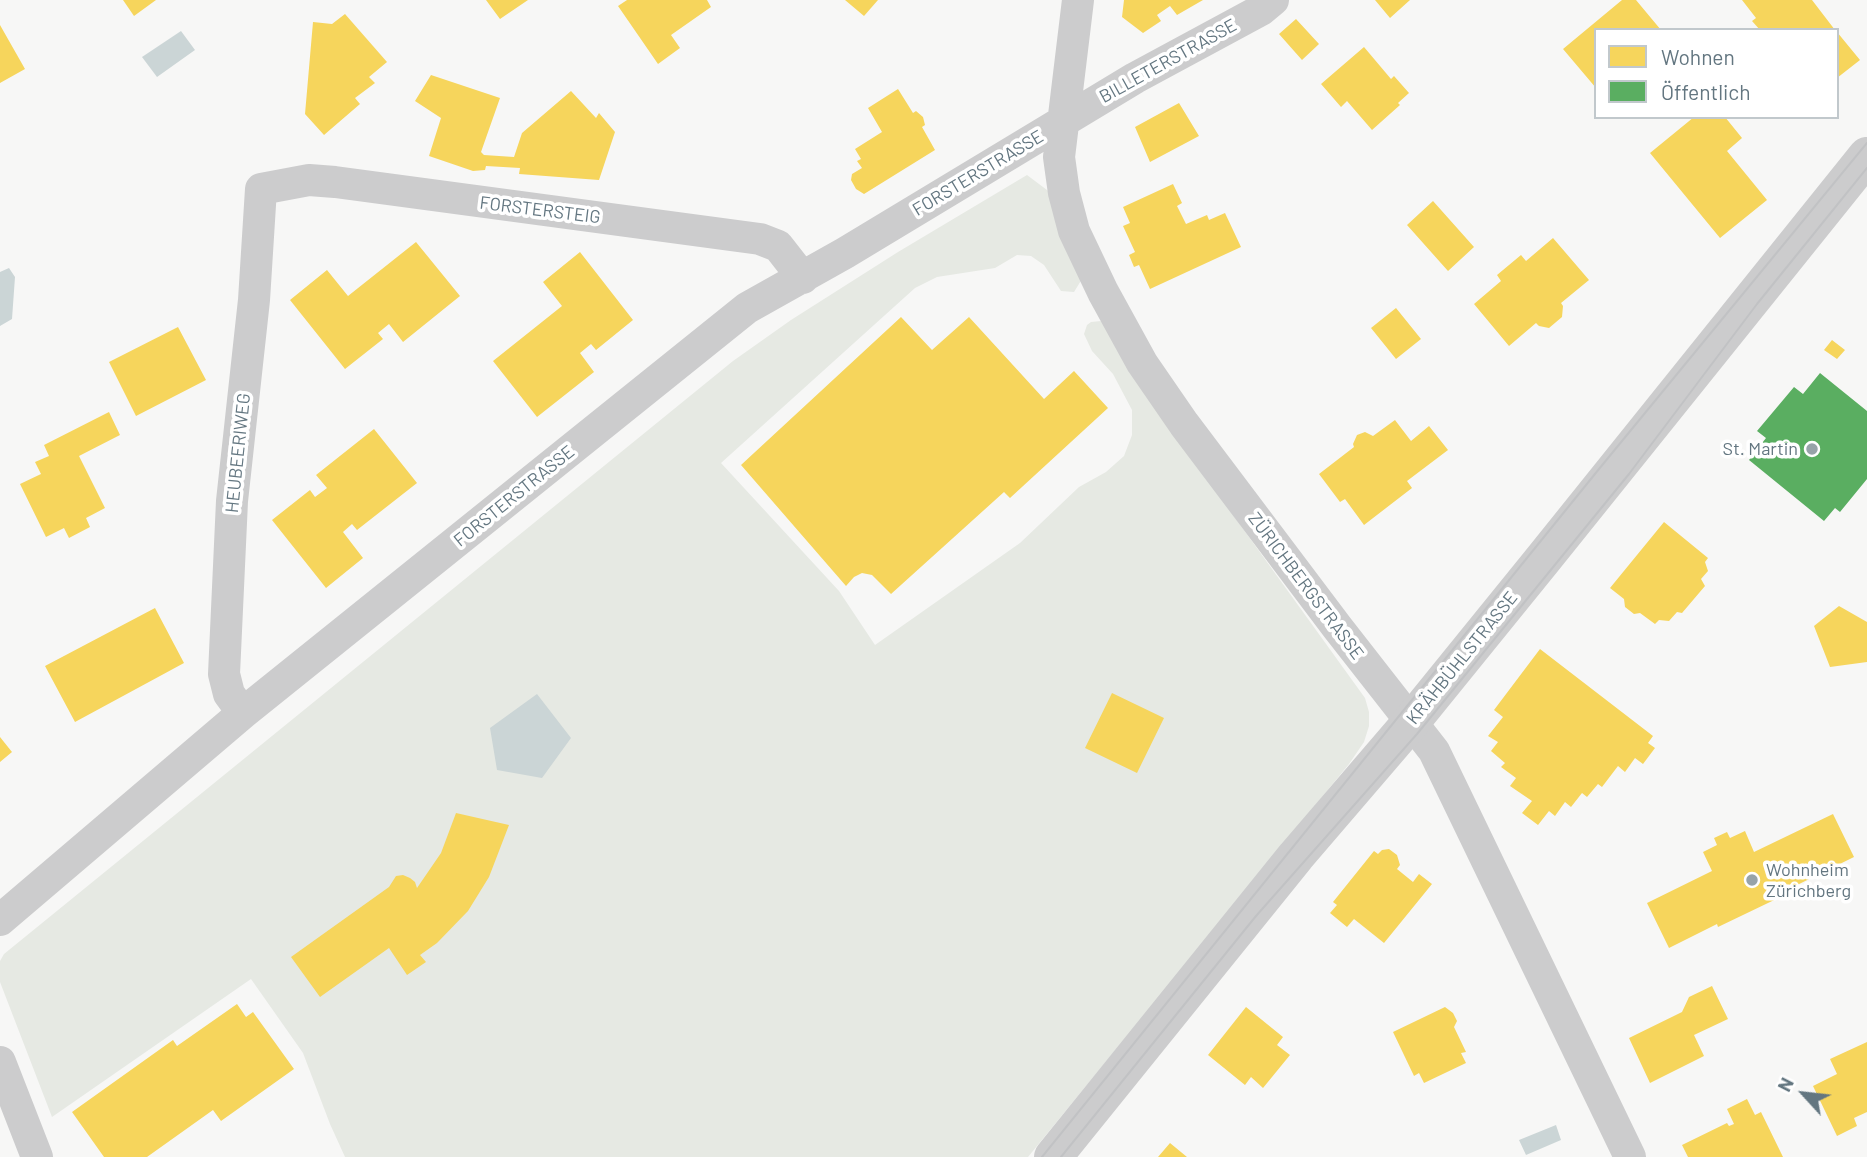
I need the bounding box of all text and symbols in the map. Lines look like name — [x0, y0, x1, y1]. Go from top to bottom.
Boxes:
street label: BILLETERSTRASSE — [1096, 14, 1240, 108]
legend — [1594, 28, 1839, 119]
text: Wohnen — [1661, 44, 1735, 69]
text: Öffentlich — [1661, 79, 1751, 104]
street label: FORSTERSTRASSE — [909, 125, 1047, 221]
street label: FORSTERSTEIG — [478, 192, 602, 228]
street label: HEUBEERIWEG — [221, 392, 255, 514]
place label: St. Martin — [1723, 438, 1798, 460]
street label: FORSTERSTRASSE — [449, 441, 579, 551]
marker: St. Martin — [1804, 441, 1820, 457]
street label: ZÜRICHBERGSTRASSE — [1244, 508, 1368, 664]
street label: KRÄHBÜHLSTRASSE — [1402, 587, 1522, 729]
place label: Wohnheim Zürichberg — [1766, 859, 1851, 902]
marker: Wohnheim Zürichberg — [1744, 872, 1760, 888]
north arrow — [1769, 1059, 1839, 1129]
text: N — [1772, 1073, 1798, 1095]

